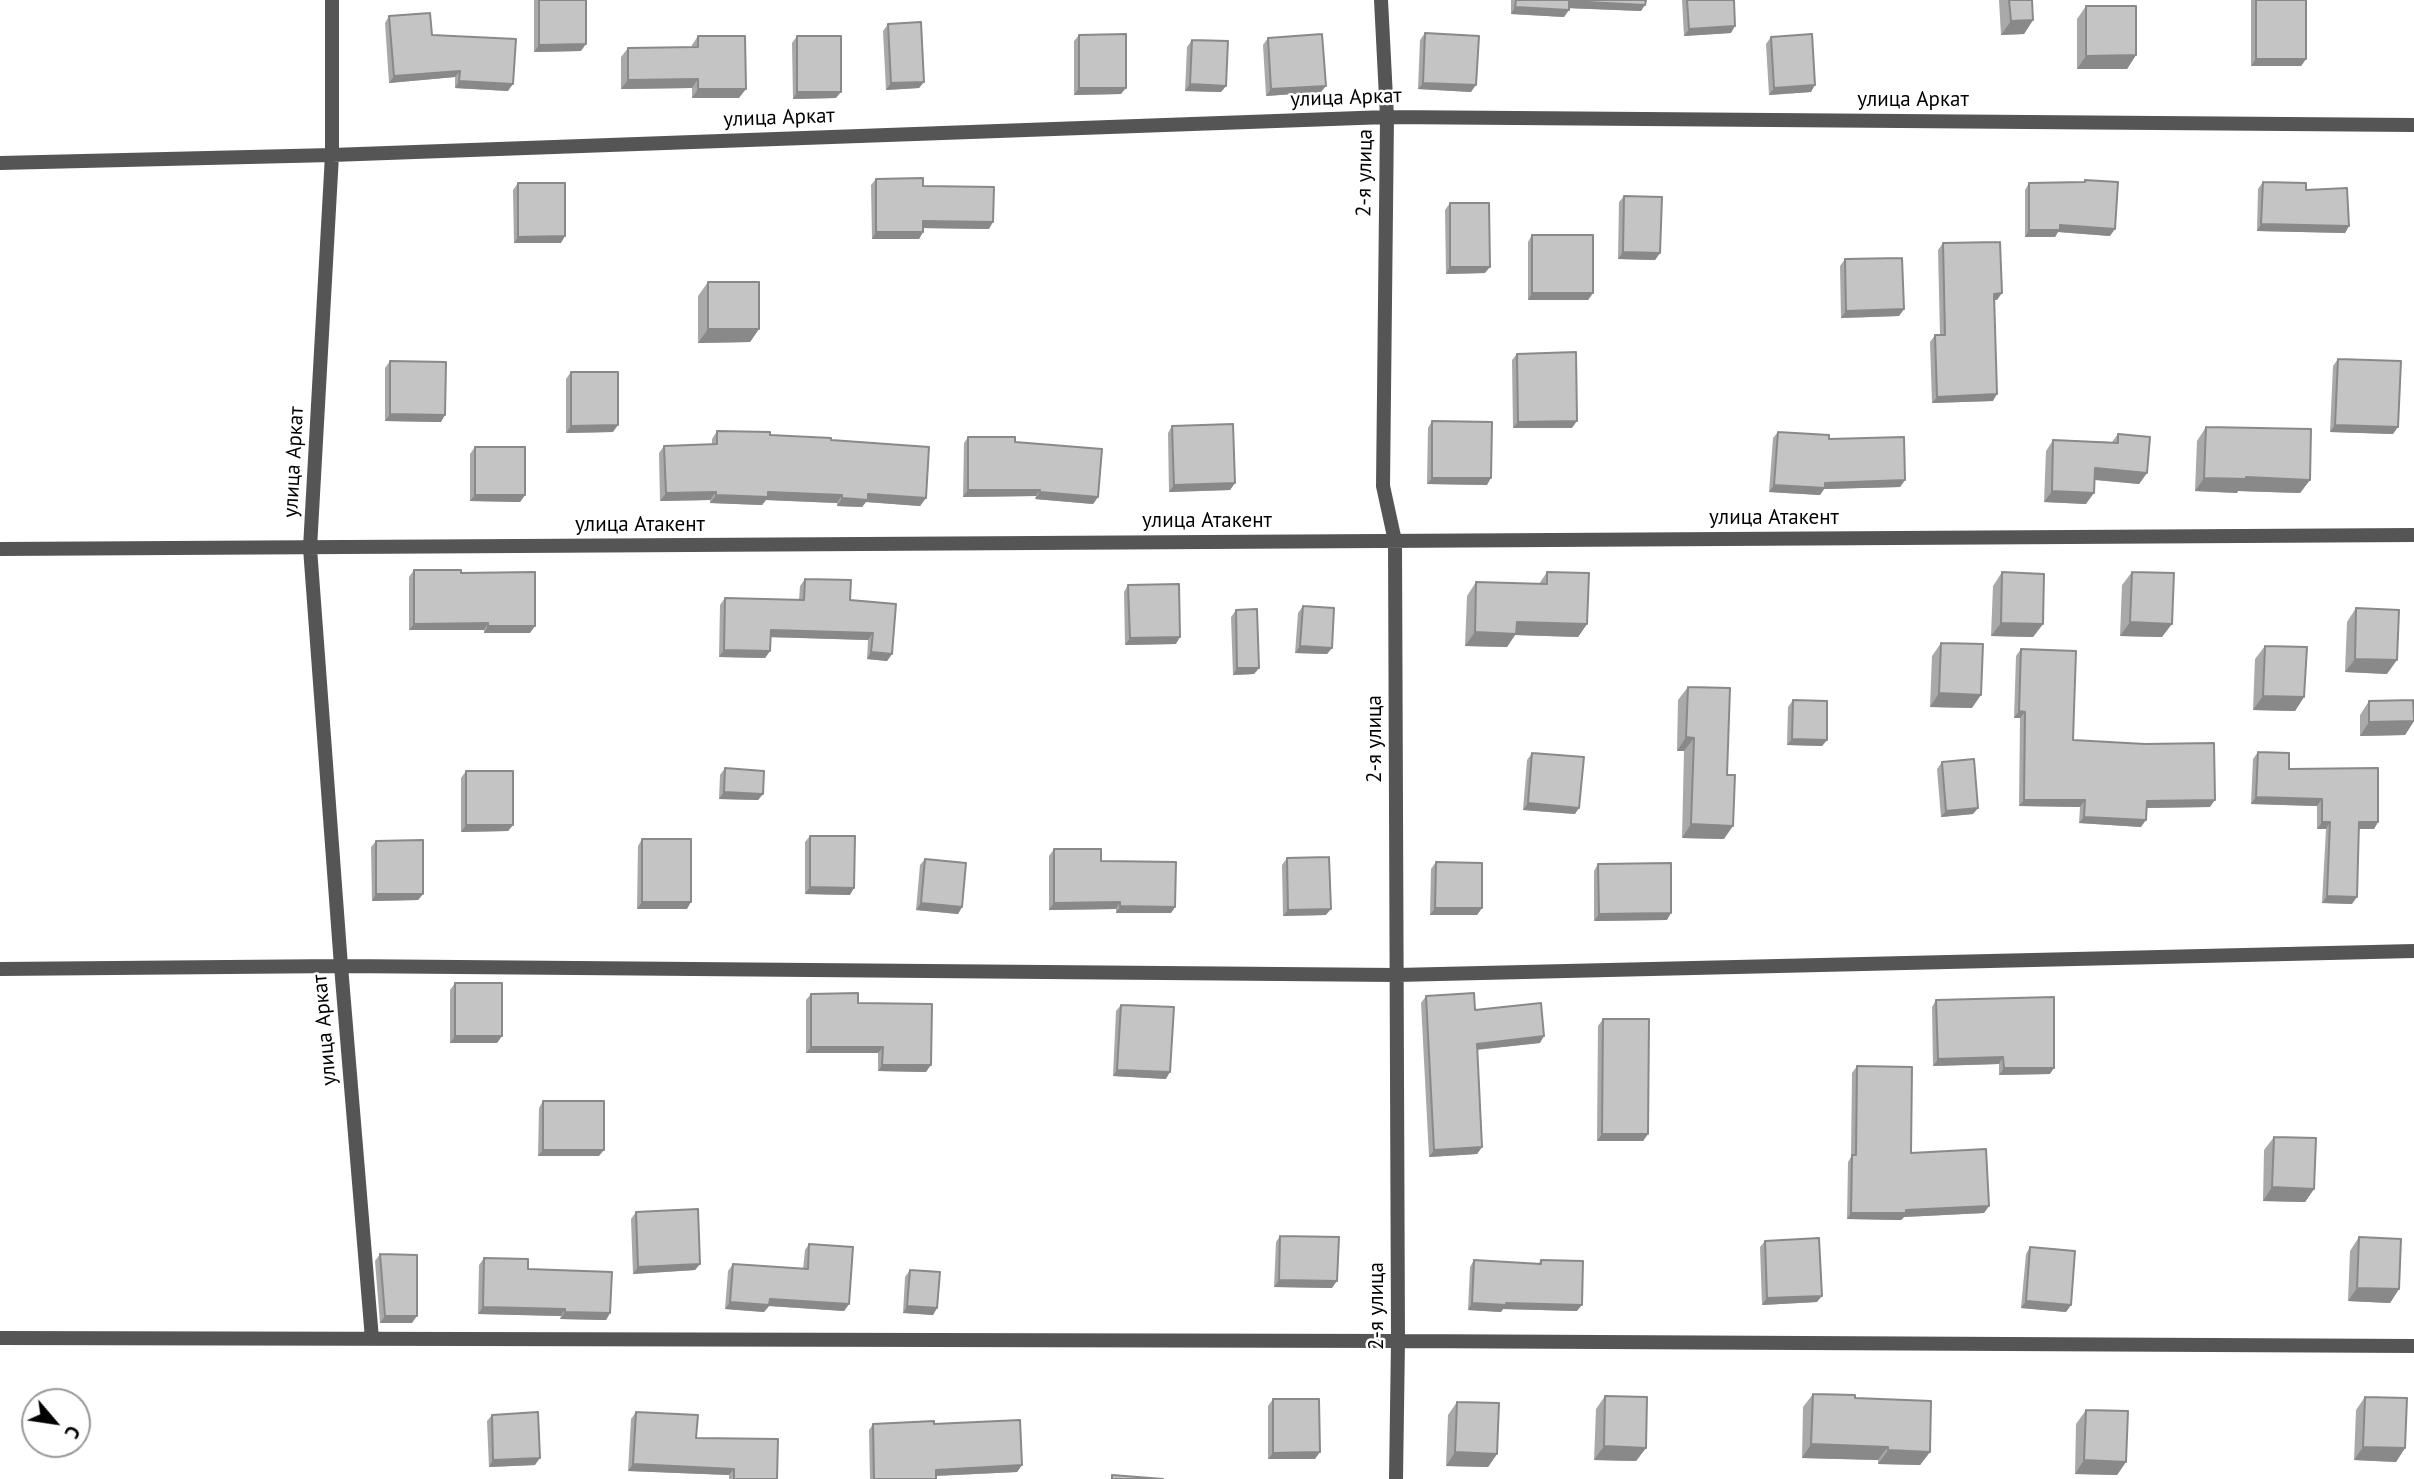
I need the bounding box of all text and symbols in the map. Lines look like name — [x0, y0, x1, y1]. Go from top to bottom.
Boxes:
street label: улица Аркат — [1290, 83, 1402, 113]
street label: улица Аркат — [1857, 87, 1969, 113]
street label: улица Аркат — [723, 103, 835, 133]
street label: 2-я улица — [1352, 129, 1378, 217]
street label: улица Аркат — [278, 406, 310, 518]
street label: улица Атакент — [1709, 505, 1839, 531]
street label: улица Атакент — [1142, 508, 1272, 534]
street label: улица Атакент — [575, 512, 705, 538]
street label: 2-я улица — [1362, 695, 1388, 783]
street label: улица Аркат — [308, 973, 342, 1087]
street label: 2-я улица — [1364, 1262, 1390, 1350]
north arrow — [21, 1388, 91, 1458]
text: С — [60, 1422, 86, 1443]

